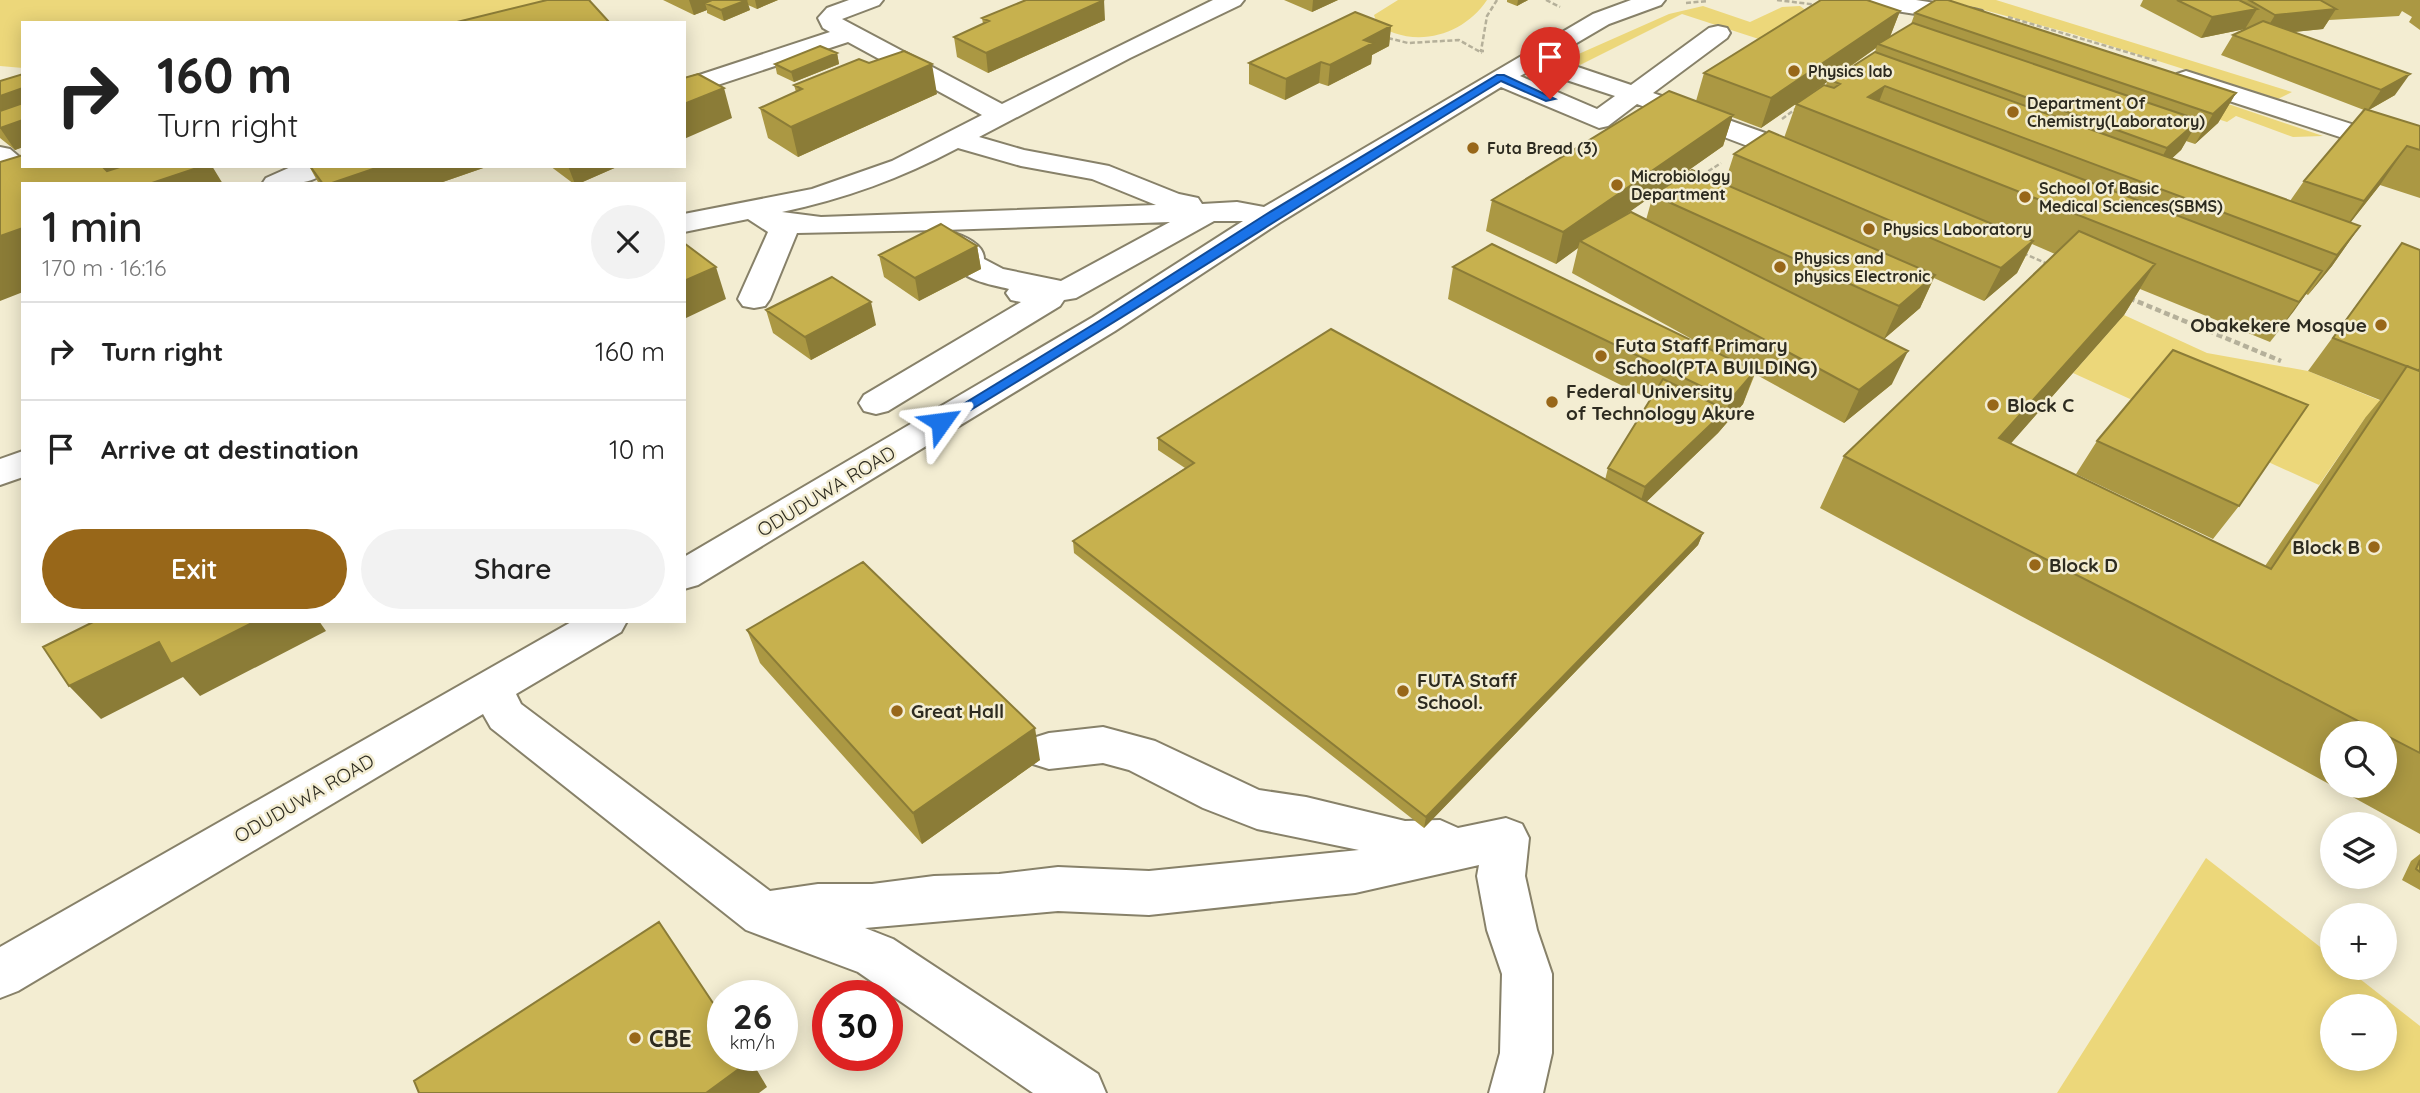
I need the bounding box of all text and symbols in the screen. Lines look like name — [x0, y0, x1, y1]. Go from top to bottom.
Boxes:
pin — [1520, 27, 1580, 99]
icon: arrive — [1531, 38, 1569, 76]
text: 160 m — [157, 44, 292, 105]
icon: right — [42, 49, 133, 140]
place label: Physics lab — [1808, 61, 1893, 81]
marker: Physics lab — [1786, 63, 1802, 79]
place label: Department Of Chemistry(Laboratory) — [2027, 93, 2205, 131]
marker: Department Of Chemistry(Laboratory) — [2005, 104, 2021, 120]
text: Turn right — [157, 105, 298, 145]
place label: Futa Bread (3) — [1487, 138, 1598, 158]
marker: Futa Bread (3) — [1465, 140, 1481, 156]
place label: Microbiology Department — [1631, 166, 1730, 204]
marker: Microbiology Department — [1609, 177, 1625, 193]
place label: School Of Basic Medical Sciences(SBMS) — [2039, 178, 2223, 216]
marker: School Of Basic Medical Sciences(SBMS) — [2017, 189, 2033, 205]
text: 1 min — [42, 200, 143, 253]
button: close — [591, 205, 665, 279]
place label: Physics Laboratory — [1883, 219, 2032, 239]
marker: Physics Laboratory — [1861, 221, 1877, 237]
place label: Physics and physics Electronic — [1794, 248, 1930, 286]
text: 170 m · 16:16 — [42, 253, 166, 282]
marker: Physics and physics Electronic — [1772, 259, 1788, 275]
place label: Obakekere Mosque — [2190, 313, 2367, 337]
marker: Obakekere Mosque — [2373, 317, 2389, 333]
icon: right — [42, 332, 80, 370]
place label: Futa Staff Primary School(PTA BUILDING) — [1615, 333, 1818, 379]
text: Turn right — [101, 335, 223, 368]
text: 160 m — [595, 335, 665, 368]
marker: Futa Staff Primary School(PTA BUILDING) — [1593, 348, 1609, 364]
place label: Federal University of Technology Akure — [1566, 379, 1755, 425]
position arrow — [904, 385, 978, 459]
place label: Block C — [2007, 393, 2074, 417]
marker: Federal University of Technology Akure — [1544, 394, 1560, 410]
marker: Block C — [1985, 397, 2001, 413]
icon: arrive — [42, 430, 80, 468]
text: Arrive at destination — [101, 433, 359, 466]
text: 10 m — [609, 433, 665, 466]
street label: ODUDUWA ROAD — [752, 440, 900, 542]
button: Exit — [42, 529, 347, 609]
button: Share — [361, 529, 665, 609]
place label: Block B — [2292, 535, 2360, 559]
marker: Block B — [2366, 539, 2382, 555]
place label: Block D — [2049, 553, 2118, 577]
marker: Block D — [2027, 557, 2043, 573]
place label: FUTA Staff School. — [1417, 668, 1518, 714]
marker: FUTA Staff School. — [1395, 683, 1411, 699]
place label: Great Hall — [911, 699, 1004, 723]
marker: Great Hall — [889, 703, 905, 719]
map controls — [2320, 721, 2397, 1071]
button: search — [2320, 721, 2397, 798]
street label: ODUDUWA ROAD — [230, 748, 378, 848]
button: layers — [2320, 812, 2397, 889]
button: + — [2320, 903, 2397, 980]
speed limit sign: 30 — [812, 980, 903, 1071]
text: 26 — [733, 994, 772, 1038]
button: − — [2320, 994, 2397, 1071]
place label: CBE — [649, 1024, 692, 1053]
marker: CBE — [627, 1030, 643, 1046]
text: km/h — [730, 1031, 775, 1054]

